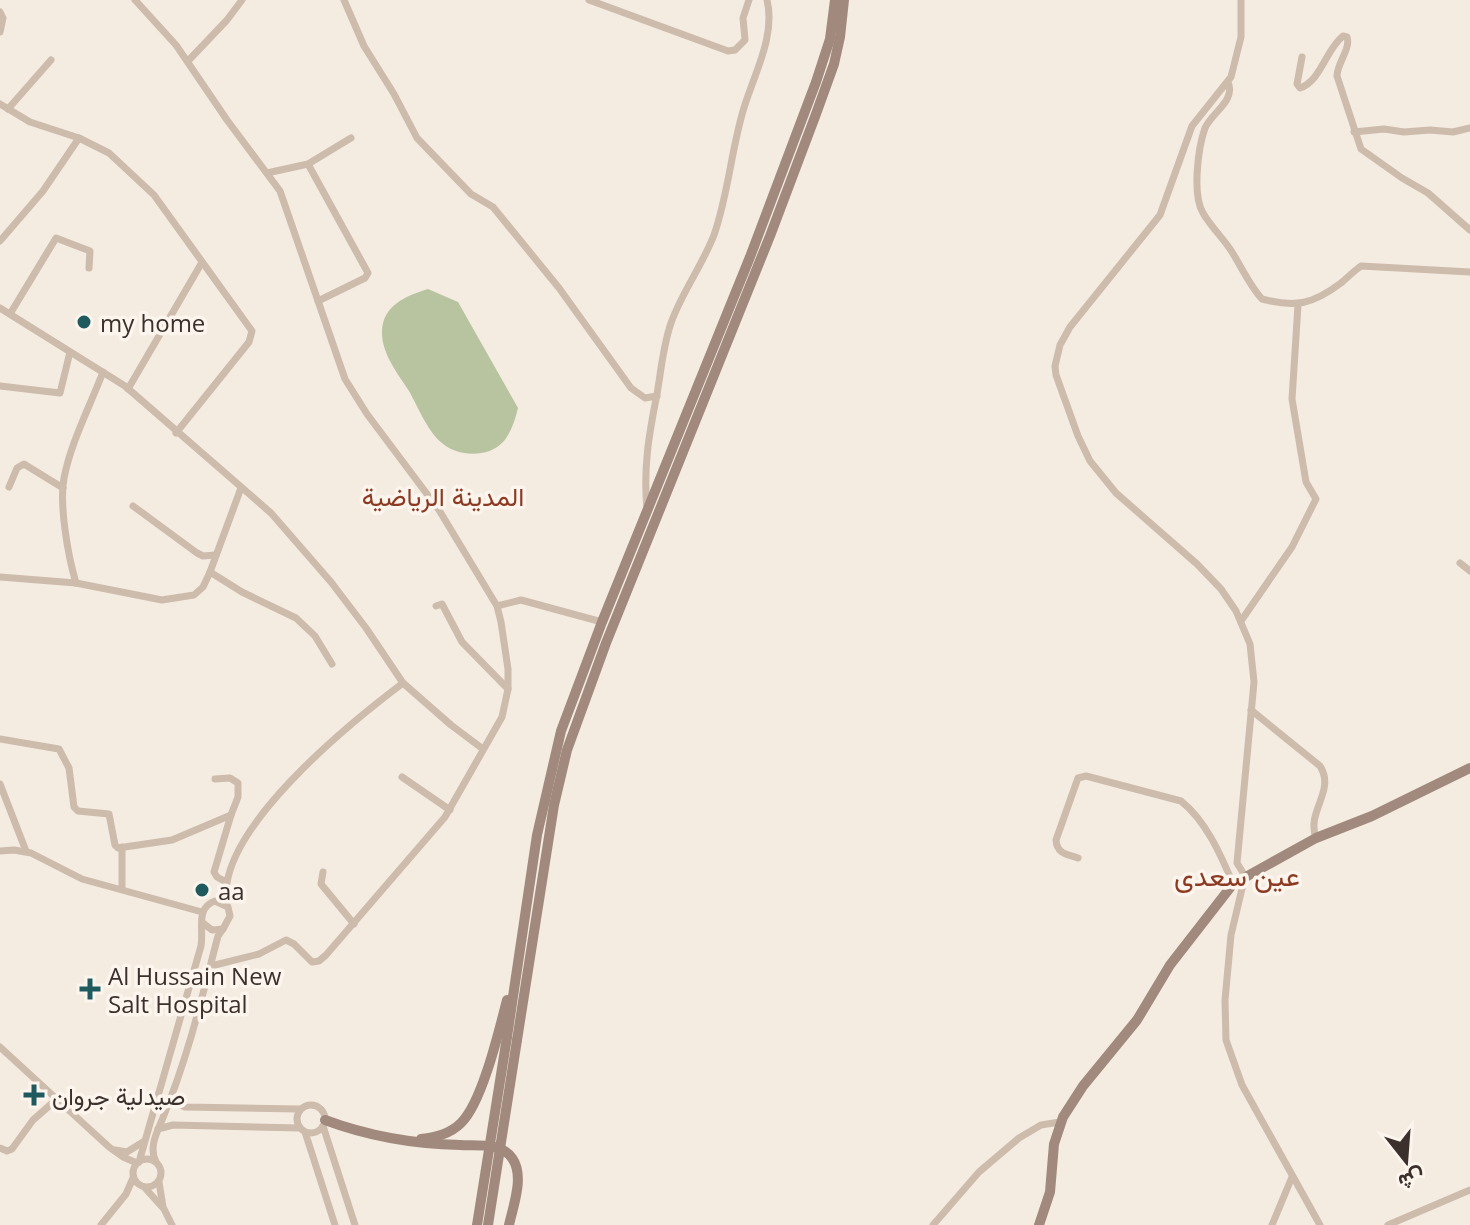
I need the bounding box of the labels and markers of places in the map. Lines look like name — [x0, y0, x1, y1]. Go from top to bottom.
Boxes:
place label: my home — [100, 306, 205, 339]
marker: my home — [75, 313, 93, 331]
place label: aa — [218, 874, 245, 907]
marker: aa — [193, 881, 211, 899]
place label: Al Hussain New Salt Hospital — [108, 959, 282, 1020]
marker: Al Hussain New Salt Hospital — [79, 978, 101, 1000]
place label: صيدلية جروان — [52, 1079, 185, 1112]
marker: صيدلية جروان — [23, 1084, 45, 1106]

